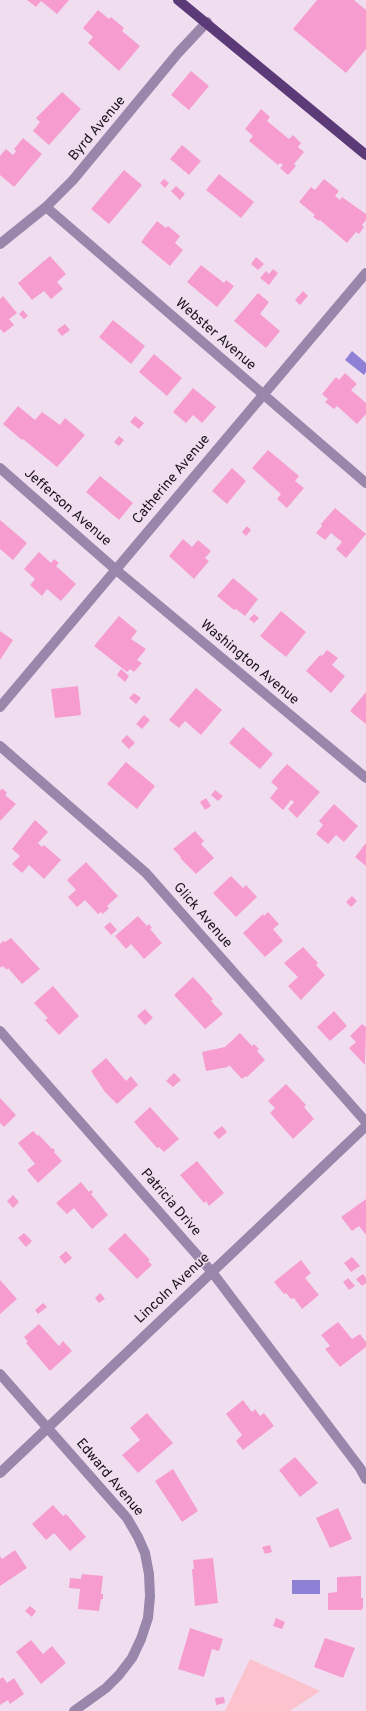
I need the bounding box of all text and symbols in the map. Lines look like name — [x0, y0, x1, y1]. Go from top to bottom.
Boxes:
street label: Byrd Avenue — [66, 93, 130, 165]
street label: Webster Avenue — [171, 295, 259, 375]
street label: Catherine Avenue — [130, 432, 214, 528]
street label: Jefferson Avenue — [20, 466, 114, 550]
street label: Washington Avenue — [196, 617, 302, 709]
street label: Glick Avenue — [169, 880, 235, 952]
street label: Patricia Drive — [136, 1166, 204, 1240]
street label: Lincoln Avenue — [132, 1250, 214, 1328]
street label: Edward Avenue — [72, 1436, 146, 1520]

